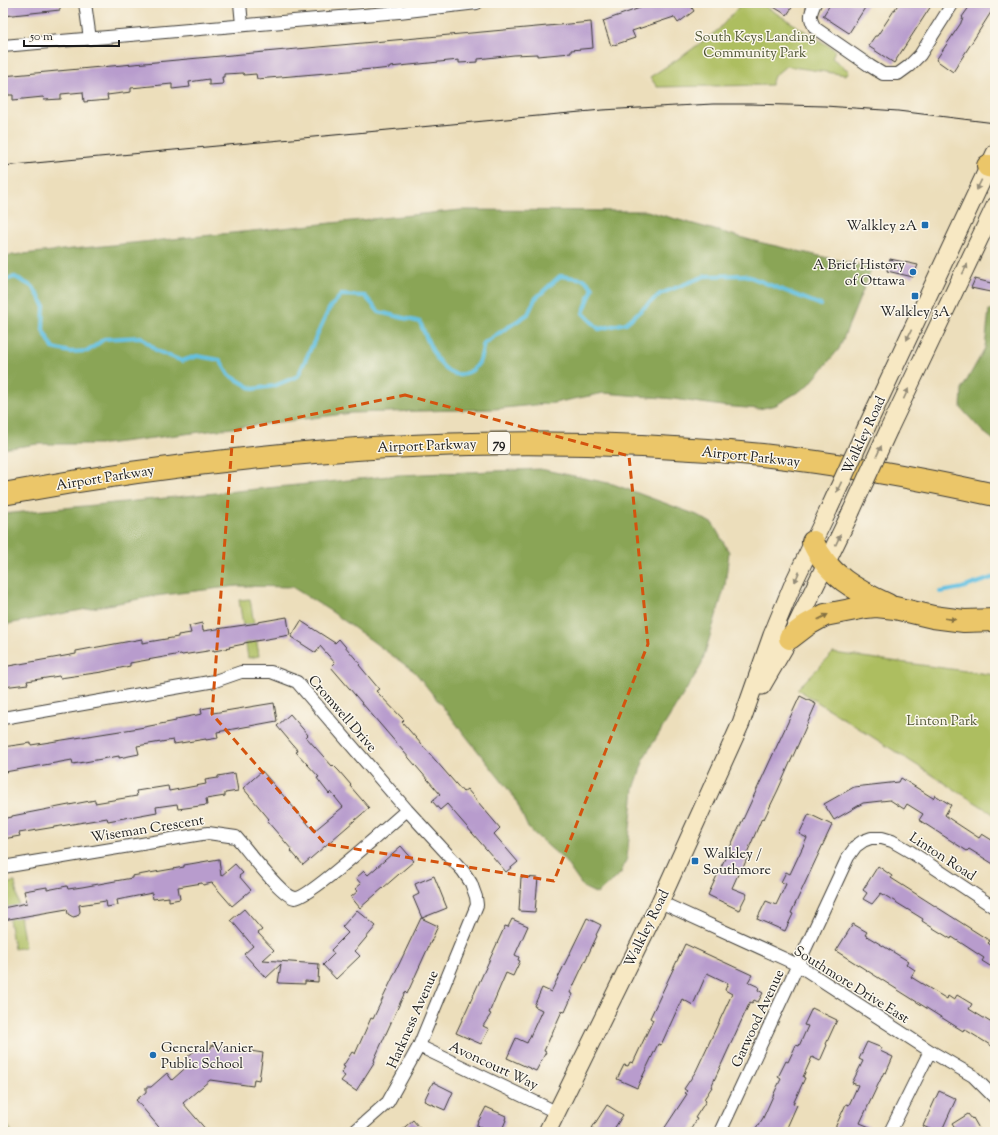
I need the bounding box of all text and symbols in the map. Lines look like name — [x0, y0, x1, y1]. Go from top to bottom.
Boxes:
scale bar — [24, 22, 119, 48]
text: 50 m — [29, 28, 53, 46]
park label: South Keys Landing Community Park — [694, 28, 816, 64]
one-way arrow — [976, 179, 982, 190]
place label: Walkley 2A — [846, 217, 918, 237]
marker: Walkley 2A — [920, 220, 930, 230]
place label: A Brief History of Ottawa — [813, 256, 906, 292]
one-way arrow — [962, 264, 968, 275]
marker: A Brief History of Ottawa — [908, 267, 918, 277]
marker: Walkley 3A — [910, 291, 920, 301]
place label: Walkley 3A — [880, 303, 951, 323]
one-way arrow — [906, 329, 912, 340]
one-way arrow — [903, 389, 909, 400]
street label: Walkley Road — [838, 393, 892, 478]
road number: 79 — [488, 432, 510, 454]
street label: Airport Parkway — [377, 435, 477, 459]
street label: Airport Parkway — [700, 443, 801, 473]
one-way arrow — [876, 446, 882, 457]
street label: Airport Parkway — [55, 461, 156, 497]
one-way arrow — [836, 481, 842, 493]
one-way arrow — [835, 534, 841, 546]
one-way arrow — [793, 572, 799, 584]
one-way arrow — [817, 614, 829, 620]
one-way arrow — [944, 616, 956, 622]
street label: Cromwell Drive — [302, 671, 381, 757]
park label: Linton Park — [906, 712, 978, 732]
street label: Wiseman Crescent — [89, 811, 205, 849]
street label: Linton Road — [905, 829, 979, 887]
place label: Walkley / Southmore — [703, 845, 771, 881]
marker: Walkley / Southmore — [690, 856, 700, 866]
street label: Walkley Road — [620, 887, 675, 971]
street label: Southmore Drive East — [789, 942, 913, 1029]
street label: Garwood Avenue — [727, 967, 790, 1071]
street label: Harkness Avenue — [383, 968, 444, 1072]
street label: Avoncourt Way — [445, 1037, 541, 1096]
place label: General Vanier Public School — [161, 1039, 254, 1075]
marker: General Vanier Public School — [148, 1050, 158, 1060]

